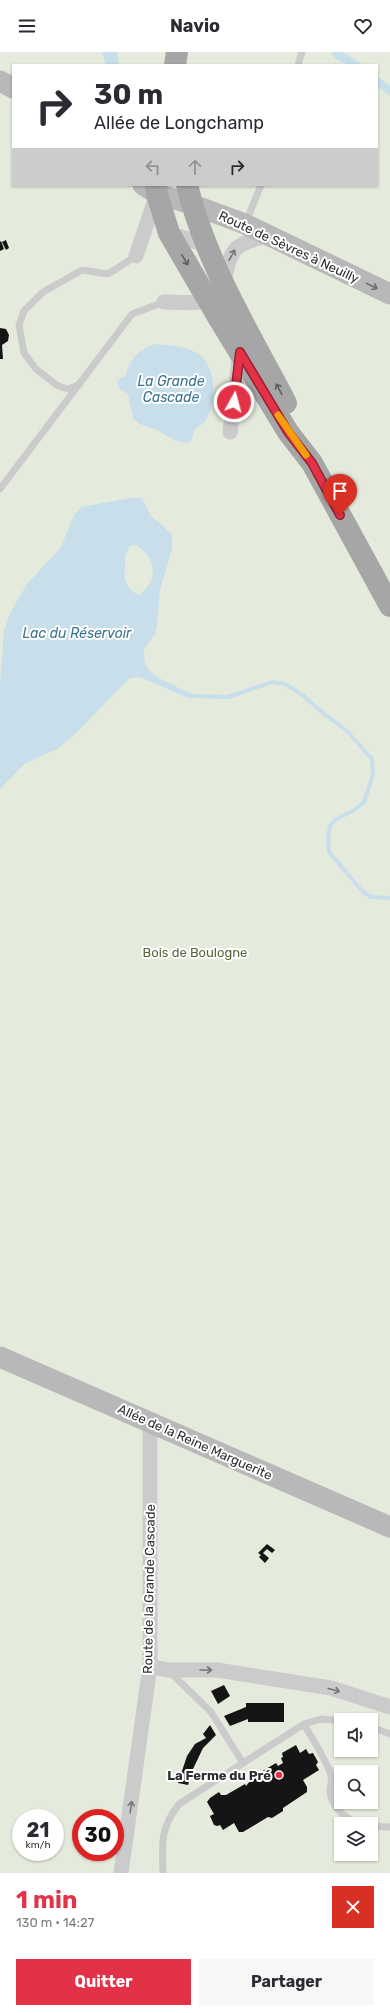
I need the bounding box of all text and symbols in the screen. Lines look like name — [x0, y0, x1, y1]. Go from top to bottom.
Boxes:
icon: menu — [16, 15, 38, 37]
text: Navio — [170, 15, 220, 37]
icon: heart — [352, 15, 374, 37]
text: 30 m — [94, 78, 163, 111]
icon: right — [28, 80, 80, 132]
text: Allée de Longchamp — [94, 112, 264, 134]
icon: left — [142, 156, 164, 178]
icon: ahead — [184, 156, 206, 178]
icon: right — [226, 156, 248, 178]
street label: Route de Sèvres à Neuilly — [217, 208, 361, 286]
one-way arrow — [229, 249, 236, 261]
one-way arrow — [181, 254, 189, 266]
one-way arrow — [366, 283, 378, 290]
water label: La Grande Cascade — [137, 373, 205, 406]
position arrow — [213, 381, 255, 423]
one-way arrow — [275, 383, 282, 395]
pin — [323, 474, 357, 515]
icon: arrive — [329, 480, 351, 502]
water label: Lac du Réservoir — [23, 625, 132, 642]
park label: Bois de Boulogne — [143, 945, 247, 961]
street label: Allée de la Reine Marguerite — [115, 1401, 274, 1484]
street label: Route de la Grande Cascade — [140, 1504, 158, 1674]
one-way arrow — [199, 1666, 212, 1674]
one-way arrow — [328, 1686, 341, 1694]
map controls — [334, 1713, 378, 1861]
button: sound — [334, 1713, 378, 1757]
button: search — [334, 1765, 378, 1809]
place label: La Ferme du Pré — [167, 1768, 271, 1783]
marker: La Ferme du Pré — [274, 1770, 284, 1780]
one-way arrow — [127, 1801, 135, 1814]
speed limit sign: 30 — [72, 1809, 124, 1861]
button: layers — [334, 1817, 378, 1861]
text: 21 — [27, 1818, 49, 1842]
text: km/h — [26, 1839, 50, 1851]
text: 1 min — [16, 1886, 77, 1914]
button: close — [332, 1886, 374, 1928]
text: 130 m · 14:27 — [16, 1915, 94, 1930]
button: Quitter — [16, 1959, 191, 2005]
button: Partager — [199, 1959, 374, 2005]

